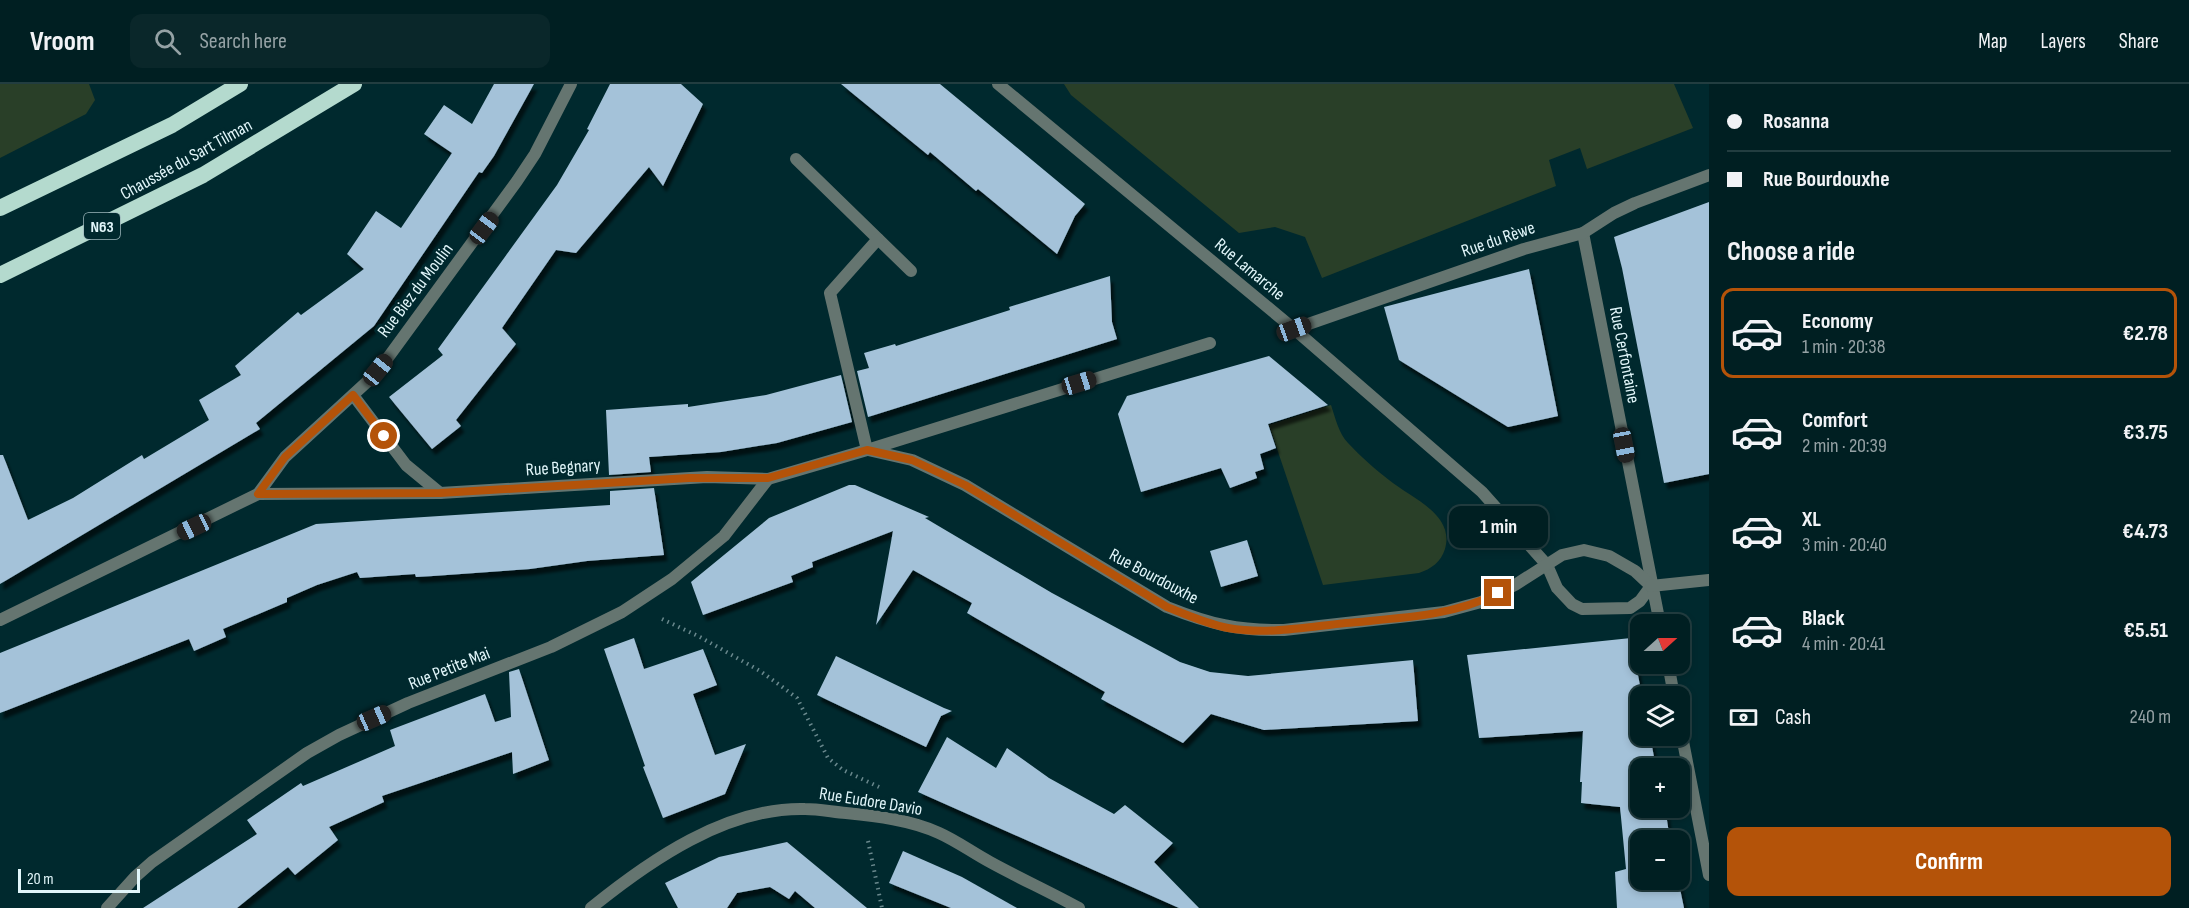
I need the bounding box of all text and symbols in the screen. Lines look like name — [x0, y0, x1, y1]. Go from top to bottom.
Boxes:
search box — [130, 14, 550, 68]
text: Vroom — [30, 25, 94, 58]
icon: search — [151, 25, 184, 58]
text: Search here — [199, 28, 287, 55]
text: Map — [1978, 29, 2007, 54]
text: Layers — [2040, 29, 2086, 54]
text: Share — [2119, 29, 2159, 54]
text: Rosanna — [1763, 108, 1829, 135]
street label: Chaussée du Sart Tilman — [117, 115, 256, 204]
text: Rue Bourdouxhe — [1763, 166, 1890, 193]
car — [466, 208, 502, 248]
road number: N63 — [84, 213, 120, 239]
street label: Rue du Rèwe — [1459, 217, 1538, 262]
street label: Rue Lamarche — [1210, 234, 1289, 305]
text: Choose a ride — [1727, 236, 1855, 268]
street label: Rue Biez du Moulin — [373, 239, 458, 341]
street label: Rue Cerfontaine — [1605, 305, 1644, 405]
icon: car — [1730, 306, 1784, 360]
text: Economy — [1802, 308, 1873, 335]
car — [1274, 314, 1314, 344]
text: €2.78 — [2123, 320, 2168, 347]
text: 1 min · 20:38 — [1802, 335, 1885, 359]
car — [360, 350, 396, 390]
car — [1059, 369, 1099, 397]
icon: car — [1730, 405, 1784, 459]
text: Comfort — [1802, 407, 1868, 434]
text: €3.75 — [2123, 419, 2168, 446]
route start — [370, 422, 397, 449]
car — [1612, 426, 1636, 464]
text: 2 min · 20:39 — [1802, 434, 1887, 458]
street label: Rue Begnary — [525, 454, 601, 481]
icon: car — [1730, 504, 1784, 558]
callout: 1 min — [1448, 506, 1547, 548]
text: XL — [1802, 506, 1821, 533]
car — [174, 511, 214, 543]
text: 1 min — [1480, 515, 1517, 539]
text: €4.73 — [2122, 518, 2168, 545]
text: 3 min · 20:40 — [1802, 533, 1887, 557]
street label: Rue Bourdouxhe — [1106, 544, 1202, 609]
route end — [1484, 579, 1511, 606]
icon: car — [1730, 603, 1784, 657]
text: Black — [1802, 605, 1844, 632]
north arrow — [1630, 614, 1690, 674]
map controls — [1630, 614, 1690, 890]
text: €5.51 — [2124, 617, 2168, 644]
text: 4 min · 20:41 — [1802, 632, 1885, 656]
street label: Rue Petite Mai — [405, 643, 493, 694]
button: layers — [1630, 686, 1690, 746]
icon: cash — [1727, 701, 1760, 734]
car — [354, 702, 394, 734]
text: Cash — [1775, 704, 1811, 731]
text: 240 m — [2130, 705, 2171, 729]
button: + — [1630, 758, 1690, 818]
street label: Rue Eudore Davio — [818, 783, 924, 820]
button: Confirm — [1727, 827, 2171, 896]
button: − — [1630, 830, 1690, 890]
scale bar — [18, 866, 140, 894]
text: 20 m — [27, 870, 54, 889]

